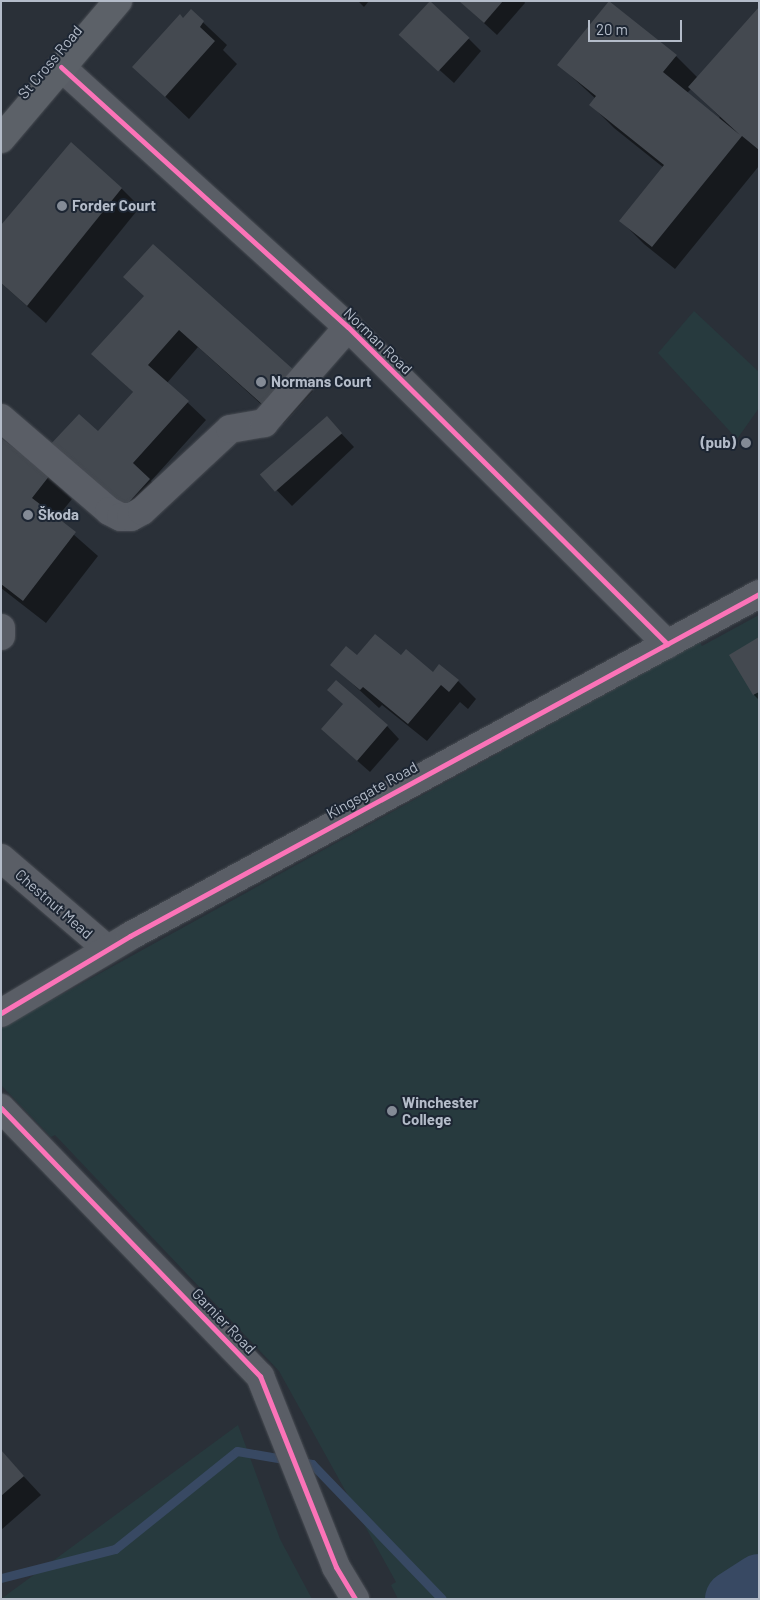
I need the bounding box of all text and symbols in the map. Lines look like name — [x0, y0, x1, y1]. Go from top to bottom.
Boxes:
scale bar — [590, 10, 684, 42]
text: 20 m — [596, 20, 628, 38]
street label: St Cross Road — [14, 22, 86, 102]
place label: Forder Court — [72, 197, 156, 215]
marker: Forder Court — [56, 200, 68, 212]
street label: Norman Road — [340, 304, 416, 378]
place label: Normans Court — [271, 373, 371, 391]
marker: Normans Court — [255, 376, 267, 388]
place label: (pub) — [700, 434, 736, 452]
marker: (pub) — [740, 437, 752, 449]
place label: Škoda — [38, 506, 79, 524]
marker: Škoda — [22, 509, 34, 521]
street label: Kingsgate Road — [323, 758, 421, 822]
street label: Chestnut Mead — [12, 865, 96, 943]
place label: Winchester College — [402, 1093, 478, 1128]
marker: Winchester College — [386, 1105, 398, 1117]
street label: Garnier Road — [188, 1285, 260, 1357]

